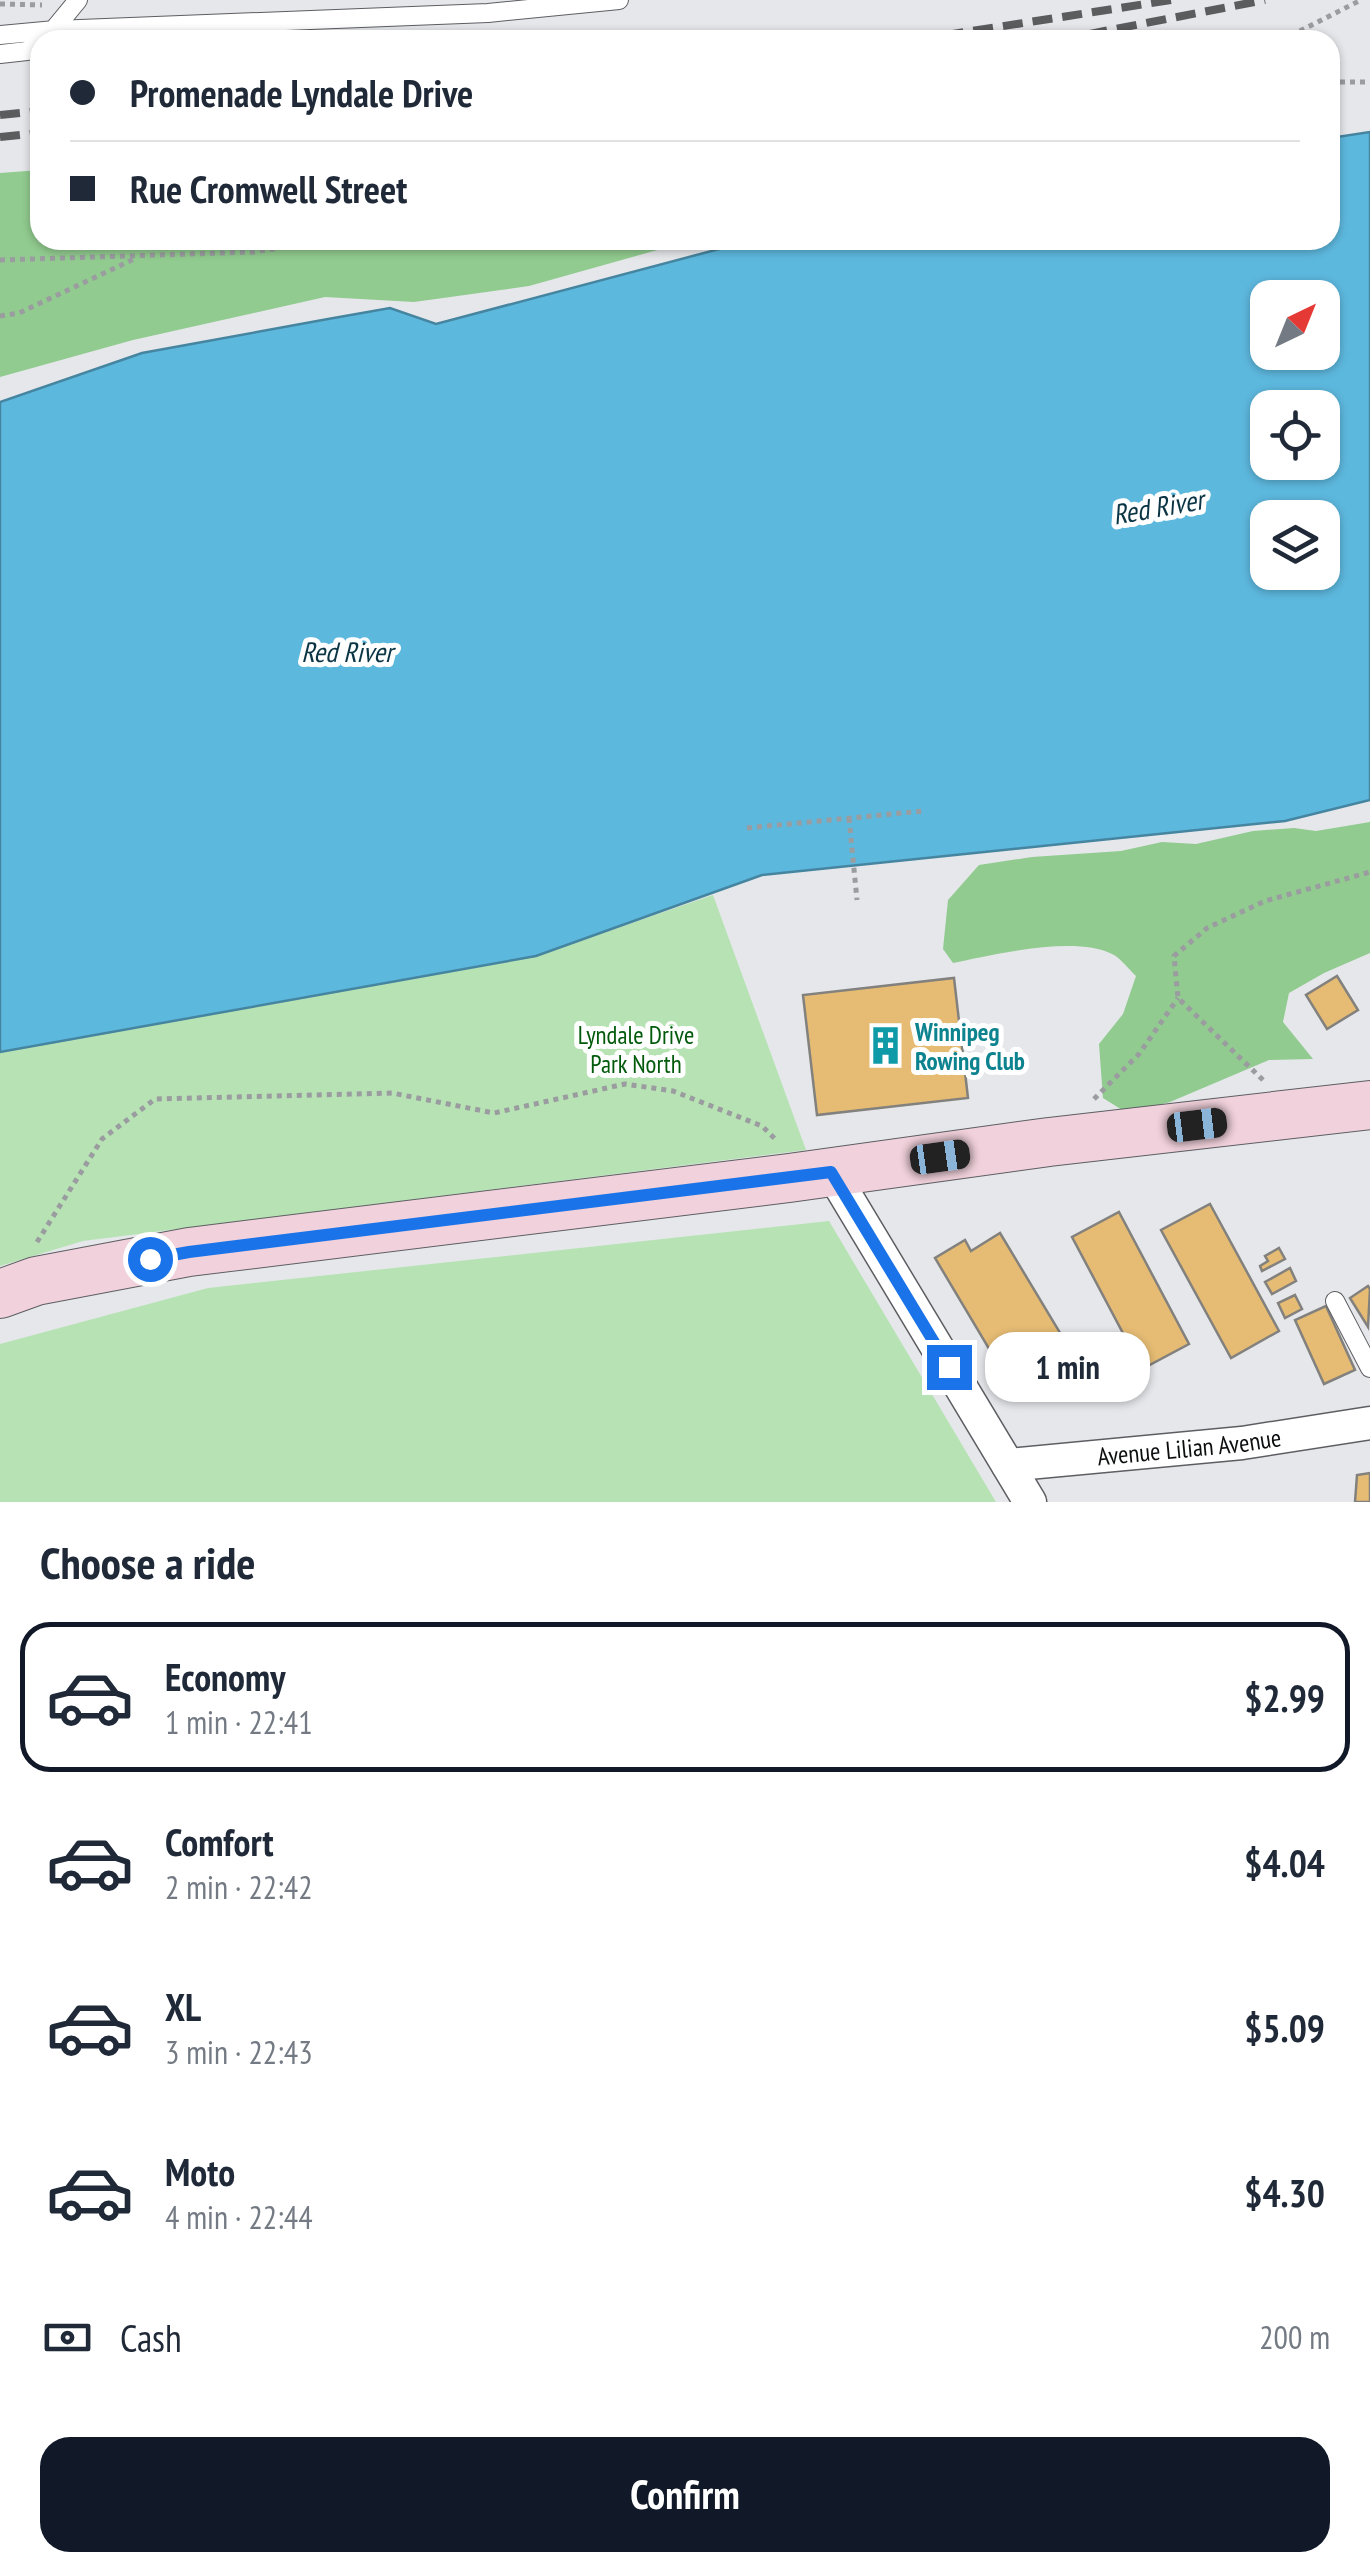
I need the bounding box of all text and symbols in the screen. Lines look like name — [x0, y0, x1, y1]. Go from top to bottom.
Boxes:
text: Promenade Lyndale Drive — [130, 68, 473, 117]
text: Rue Cromwell Street — [130, 164, 407, 213]
north arrow — [1250, 280, 1340, 370]
map controls — [1250, 280, 1340, 590]
button: locate — [1250, 390, 1340, 480]
water label: Red River — [1110, 480, 1210, 533]
button: layers — [1250, 500, 1340, 590]
water label: Red River — [301, 633, 397, 670]
place label: Winnipeg Rowing Club — [914, 1016, 1025, 1077]
park label: Lyndale Drive Park North — [578, 1019, 694, 1080]
building icon: Winnipeg Rowing Club — [864, 1025, 906, 1067]
car — [1165, 1106, 1229, 1144]
car — [908, 1138, 972, 1176]
route start — [128, 1237, 173, 1282]
callout: 1 min — [984, 1332, 1149, 1402]
route end — [927, 1345, 972, 1390]
text: 1 min — [1035, 1346, 1100, 1388]
street label: Avenue Lilian Avenue — [1096, 1421, 1283, 1473]
text: Choose a ride — [40, 1533, 255, 1591]
icon: car — [45, 1652, 135, 1742]
text: Economy — [165, 1652, 285, 1701]
text: $2.99 — [1244, 1673, 1325, 1722]
text: 1 min · 22:41 — [165, 1701, 313, 1743]
icon: car — [45, 1817, 135, 1907]
text: Comfort — [165, 1817, 274, 1866]
text: $4.04 — [1244, 1838, 1325, 1887]
text: 2 min · 22:42 — [165, 1866, 313, 1908]
icon: car — [45, 1982, 135, 2072]
text: XL — [165, 1982, 201, 2031]
text: $5.09 — [1244, 2003, 1325, 2052]
text: 3 min · 22:43 — [165, 2031, 313, 2073]
icon: car — [45, 2147, 135, 2237]
text: Moto — [165, 2147, 235, 2196]
text: $4.30 — [1244, 2168, 1325, 2217]
text: 4 min · 22:44 — [165, 2196, 313, 2238]
icon: cash — [40, 2310, 95, 2365]
text: Cash — [120, 2313, 182, 2362]
text: 200 m — [1259, 2316, 1330, 2358]
button: Confirm — [40, 2437, 1330, 2552]

